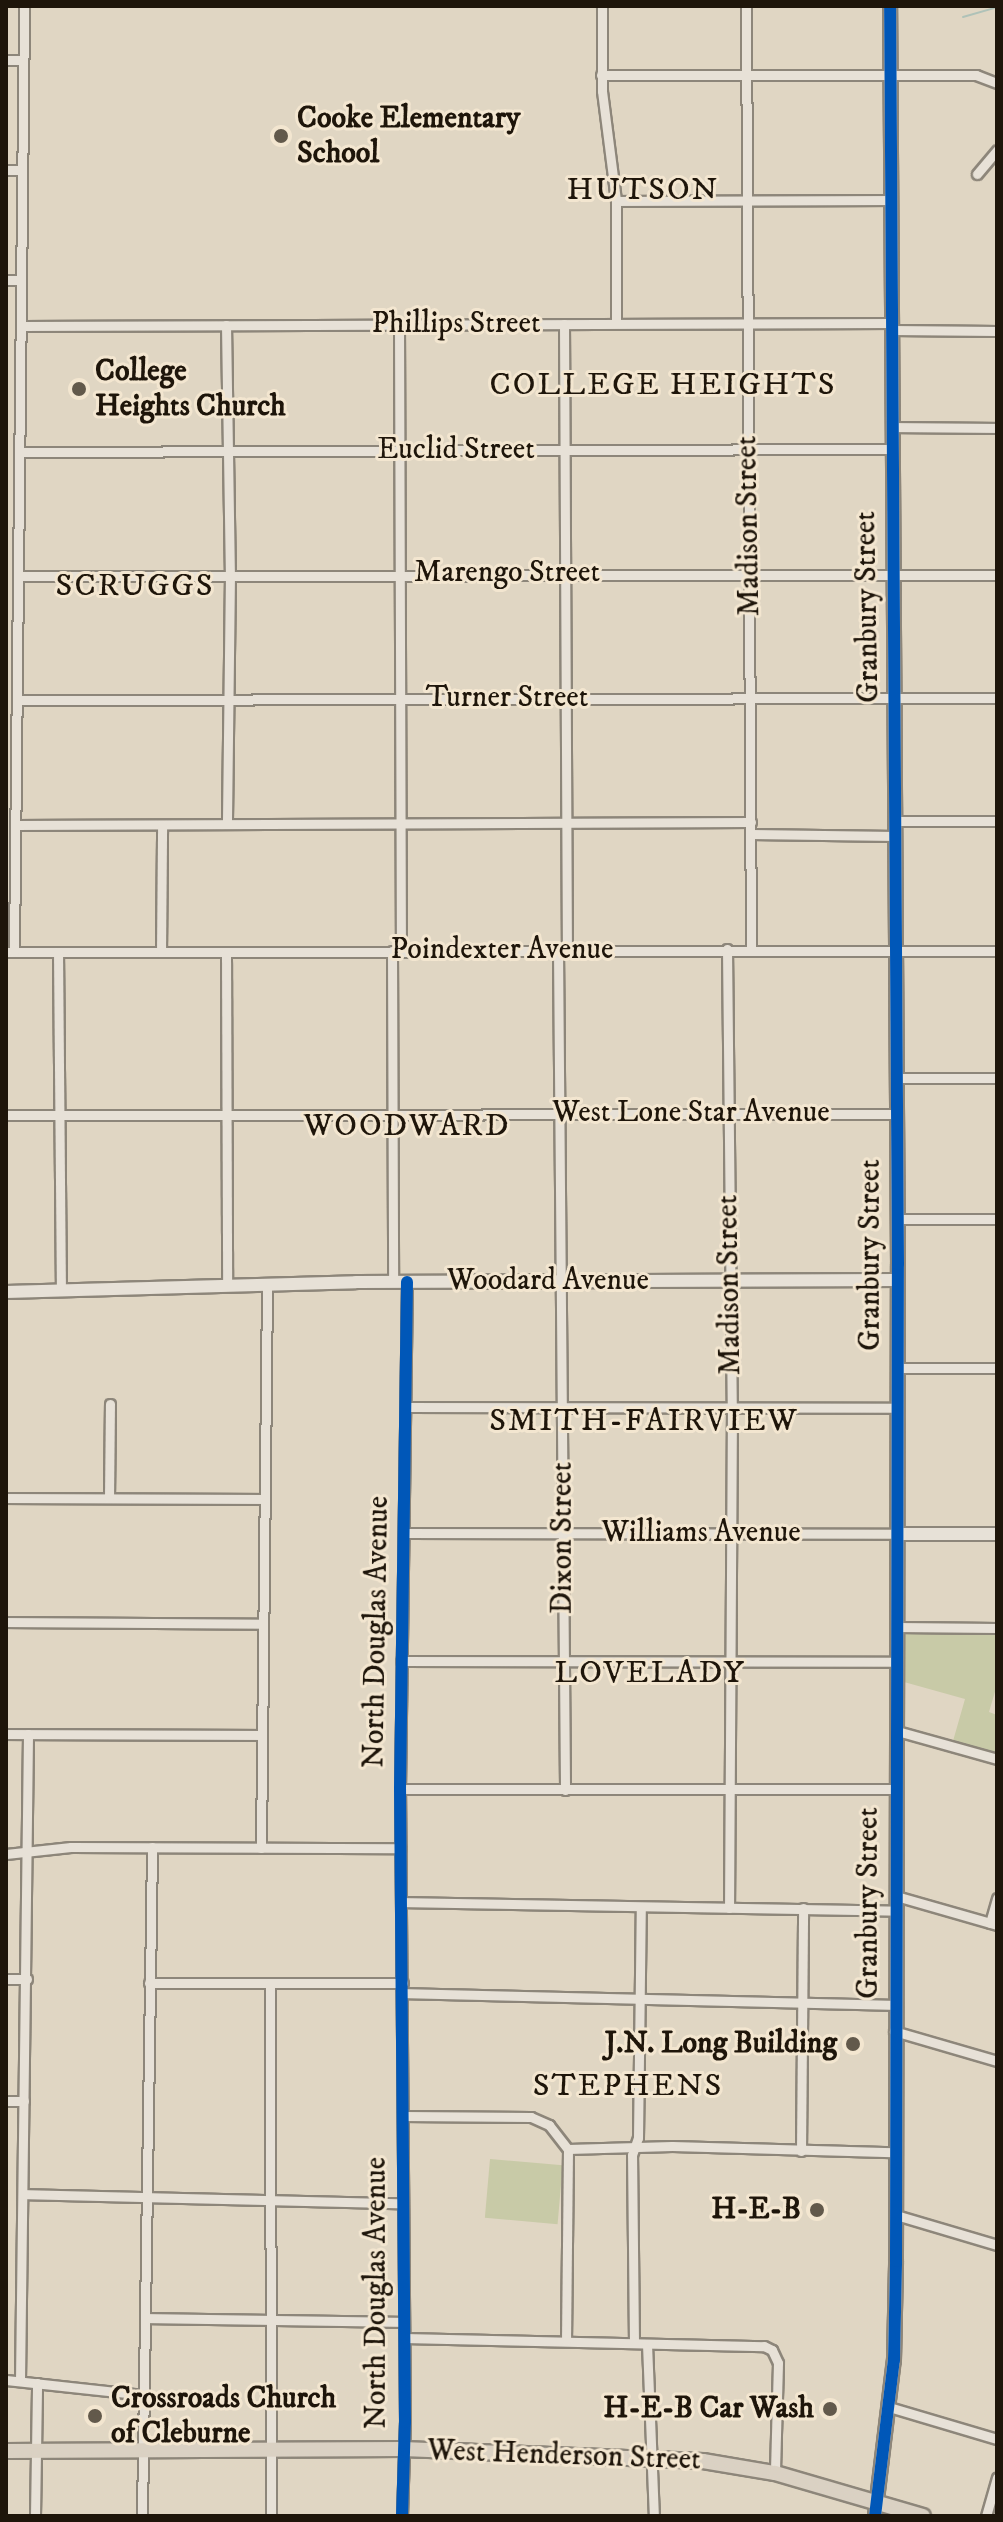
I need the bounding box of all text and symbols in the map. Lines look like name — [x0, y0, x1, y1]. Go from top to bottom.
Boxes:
place label: Cooke Elementary School — [297, 101, 520, 172]
marker: Cooke Elementary School — [272, 127, 290, 145]
district label: HUTSON — [566, 171, 720, 209]
street label: Phillips Street — [371, 306, 541, 342]
place label: College Heights Church — [95, 354, 286, 424]
district label: COLLEGE HEIGHTS — [490, 366, 836, 404]
marker: College Heights Church — [70, 380, 88, 398]
street label: Euclid Street — [377, 432, 535, 468]
street label: Madison Street — [729, 435, 769, 617]
street label: Granbury Street — [848, 511, 888, 703]
street label: Marengo Street — [414, 555, 600, 591]
district label: SCRUGGS — [56, 567, 214, 605]
street label: Turner Street — [426, 680, 588, 716]
street label: Poindexter Avenue — [390, 932, 614, 968]
street label: West Lone Star Avenue — [552, 1095, 830, 1131]
district label: WOODWARD — [303, 1107, 511, 1145]
street label: Granbury Street — [853, 1159, 889, 1351]
street label: Madison Street — [710, 1194, 750, 1376]
street label: Woodard Avenue — [447, 1263, 649, 1299]
district label: SMITH-FAIRVIEW — [489, 1402, 799, 1440]
street label: Dixon Street — [545, 1462, 581, 1614]
street label: North Douglas Avenue — [357, 1496, 397, 1768]
street label: Williams Avenue — [601, 1515, 801, 1551]
district label: LOVELADY — [554, 1654, 746, 1692]
street label: Granbury Street — [851, 1807, 887, 1999]
place label: J.N. Long Building — [605, 2026, 837, 2062]
marker: J.N. Long Building — [844, 2035, 862, 2053]
district label: STEPHENS — [533, 2067, 723, 2105]
street label: North Douglas Avenue — [359, 2157, 395, 2429]
place label: H-E-B — [711, 2192, 801, 2228]
marker: H-E-B — [808, 2201, 826, 2219]
place label: Crossroads Church of Cleburne — [111, 2381, 336, 2452]
place label: H-E-B Car Wash — [603, 2391, 814, 2427]
marker: H-E-B Car Wash — [821, 2400, 839, 2418]
marker: Crossroads Church of Cleburne — [86, 2407, 104, 2425]
street label: West Henderson Street — [427, 2433, 701, 2479]

